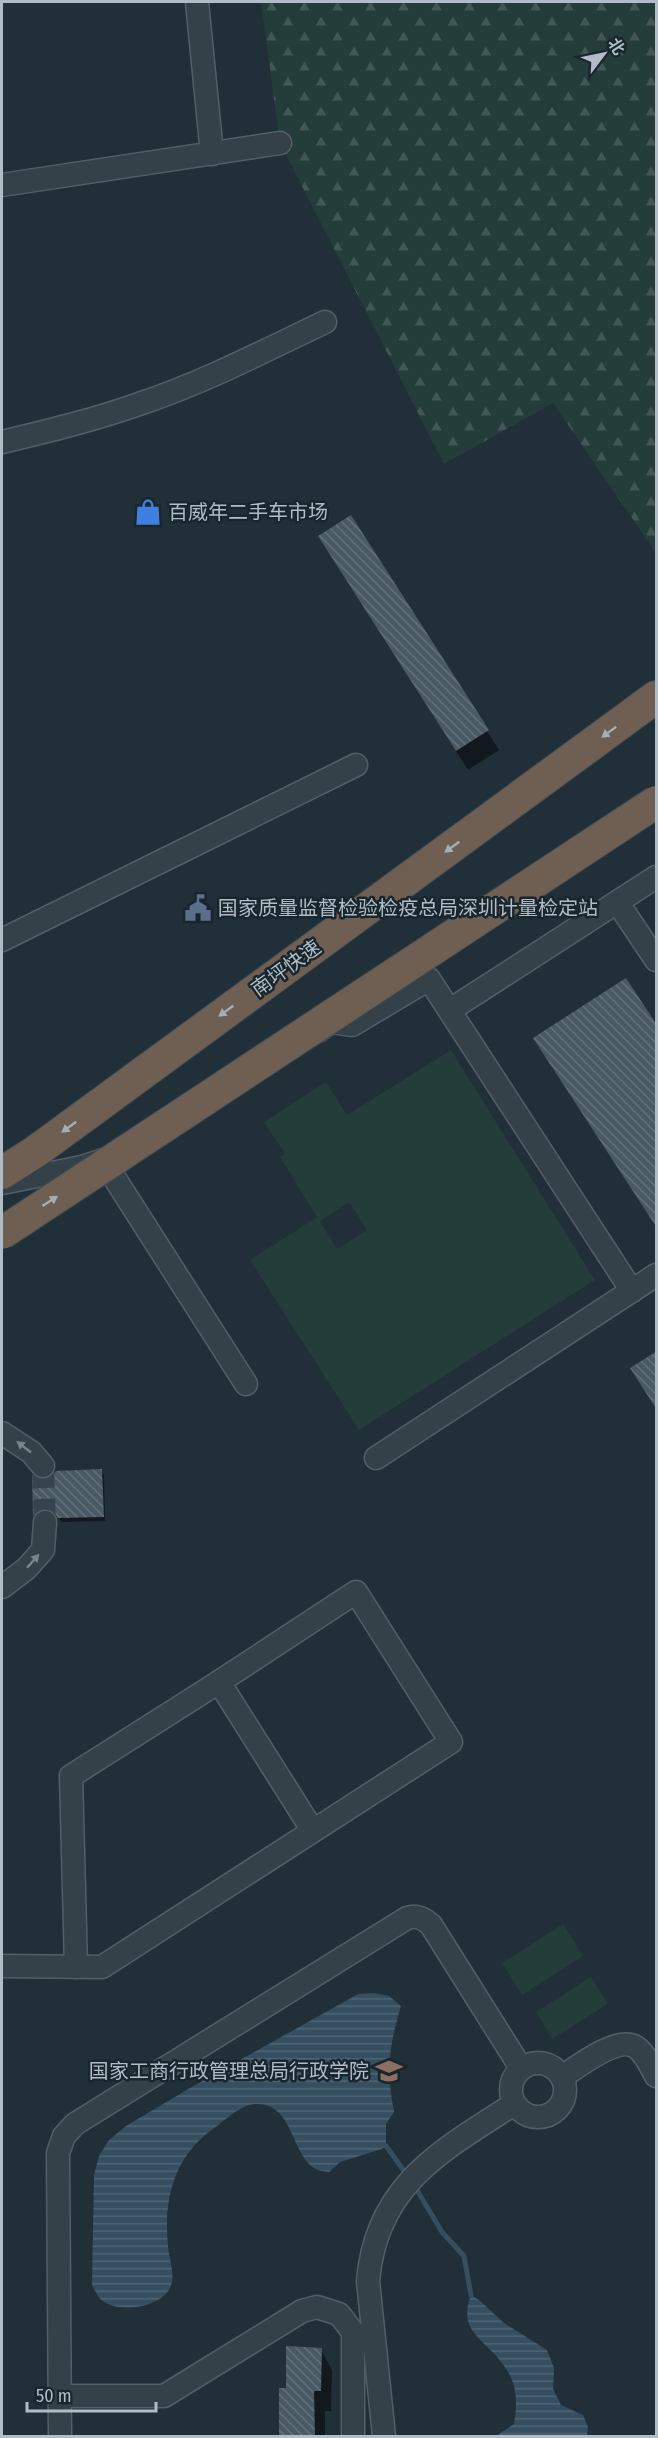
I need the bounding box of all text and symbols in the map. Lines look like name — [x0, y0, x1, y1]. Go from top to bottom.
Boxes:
north arrow — [574, 24, 634, 84]
text: 北 — [604, 34, 629, 58]
shop icon: 百威年二手车市场 — [133, 497, 163, 527]
place label: 百威年二手车市场 — [168, 500, 328, 524]
one-way arrow — [602, 726, 618, 738]
one-way arrow — [444, 841, 460, 853]
public building icon: 国家质量监督检验检疫总局深圳计量检定站 — [183, 893, 213, 923]
place label: 国家质量监督检验检疫总局深圳计量检定站 — [218, 896, 598, 920]
street label: 南坪快速 — [247, 935, 325, 1001]
one-way arrow — [219, 1005, 234, 1017]
one-way arrow — [62, 1120, 77, 1132]
one-way arrow — [42, 1195, 58, 1207]
one-way arrow — [16, 1441, 32, 1454]
one-way arrow — [26, 1554, 39, 1569]
school or university icon: 国家工商行政管理总局行政学院 — [374, 2056, 404, 2086]
place label: 国家工商行政管理总局行政学院 — [89, 2059, 369, 2083]
scale bar — [27, 2375, 156, 2413]
text: 50 m — [36, 2385, 72, 2407]

